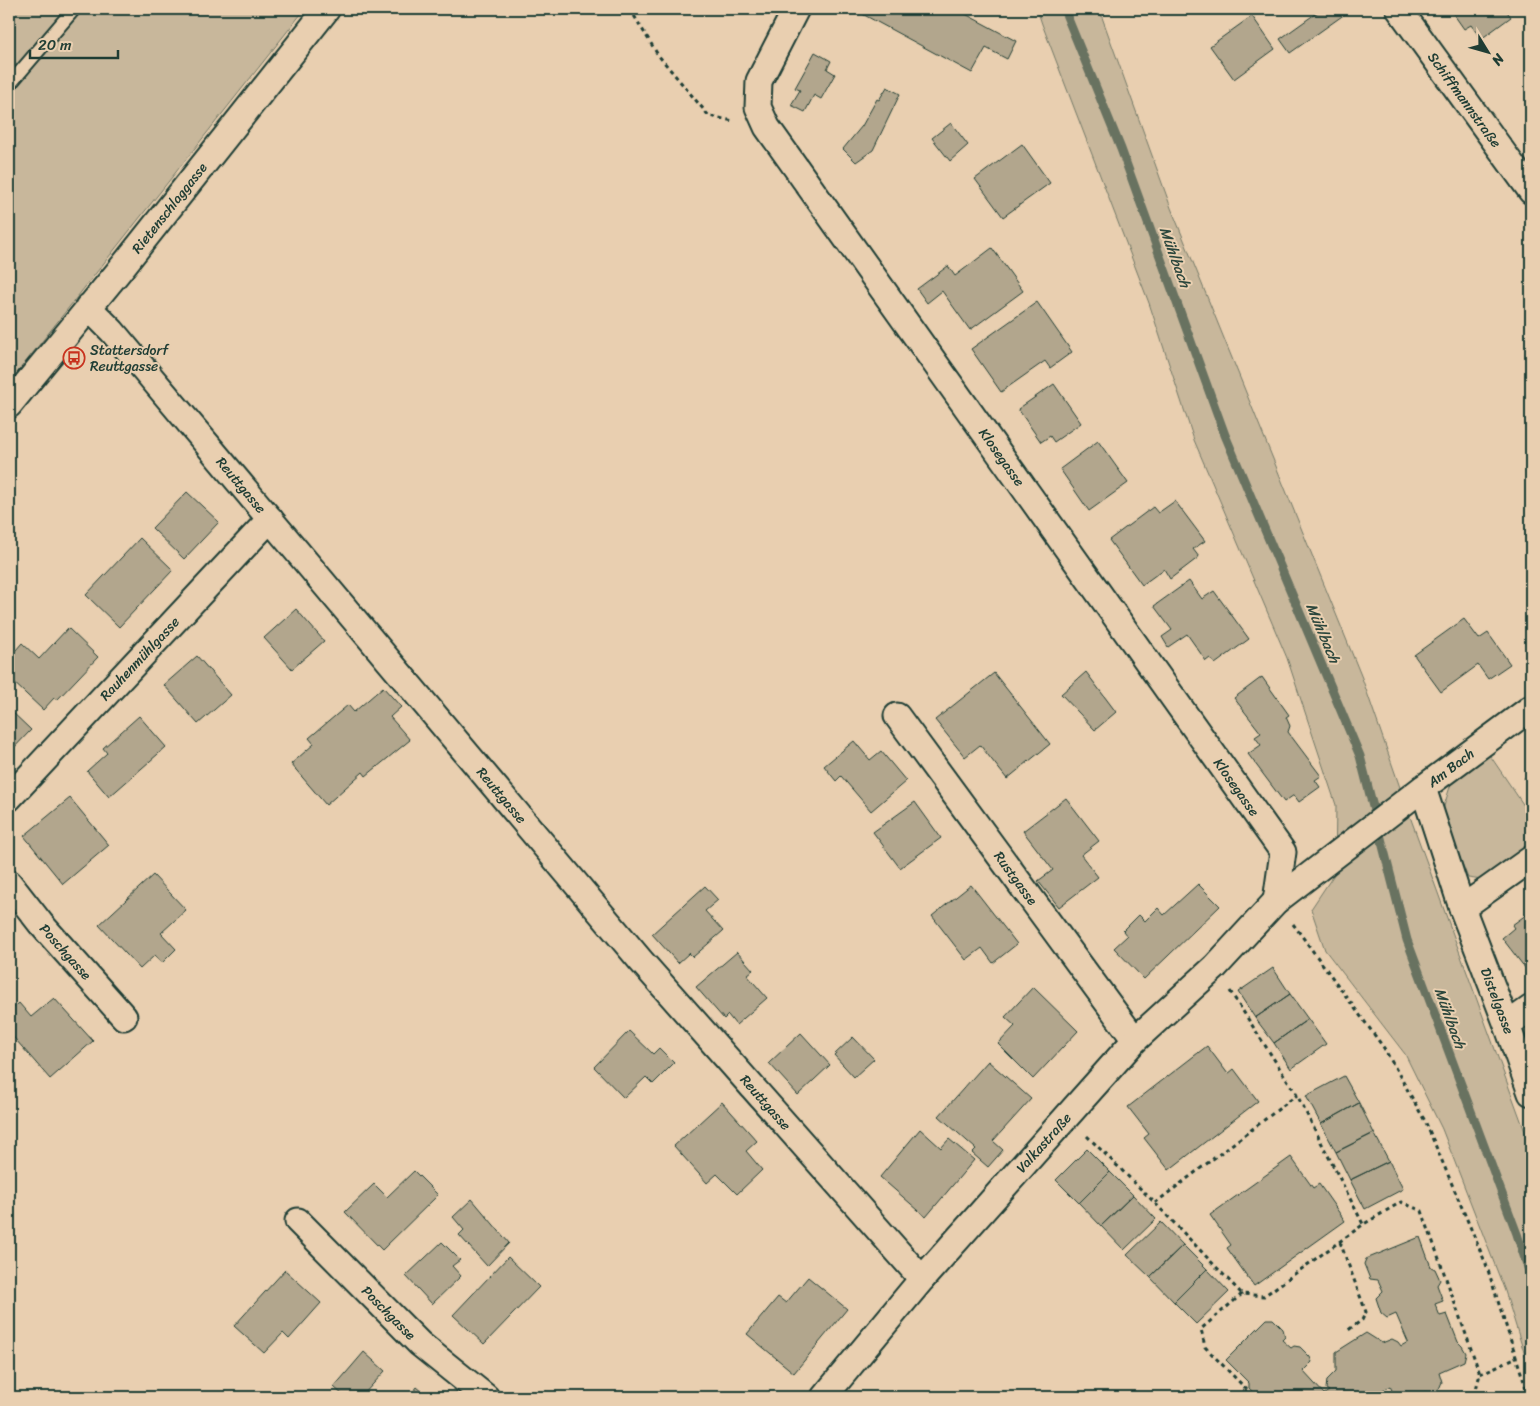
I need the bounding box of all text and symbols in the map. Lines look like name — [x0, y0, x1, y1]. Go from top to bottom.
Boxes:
scale bar — [30, 28, 118, 60]
north arrow — [1462, 28, 1512, 78]
text: 20 m — [38, 32, 72, 58]
street label: Schiffmannstraße — [1421, 46, 1508, 153]
text: N — [1485, 47, 1511, 71]
street label: Rietenschlaggasse — [125, 156, 214, 259]
water label: Mühlbach — [1152, 223, 1199, 293]
place label: Stattersdorf Reuttgasse — [90, 338, 170, 379]
bus stop icon: Stattersdorf Reuttgasse — [62, 346, 86, 370]
street label: Klosegasse — [972, 422, 1032, 492]
street label: Reuttgasse — [210, 451, 273, 519]
water label: Mühlbach — [1299, 599, 1348, 669]
street label: Rauhenmühlgasse — [93, 610, 186, 707]
street label: Am Bach — [1421, 742, 1480, 795]
street label: Klosegasse — [1207, 752, 1266, 822]
street label: Reuttgasse — [470, 761, 533, 829]
street label: Rustgasse — [987, 845, 1045, 911]
street label: Poschgasse — [33, 917, 98, 986]
street label: Distelgasse — [1474, 964, 1522, 1037]
water label: Mühlbach — [1427, 984, 1474, 1054]
street label: Reuttgasse — [734, 1068, 798, 1136]
street label: Valkastraße — [1009, 1107, 1078, 1179]
street label: Poschgasse — [356, 1279, 422, 1346]

